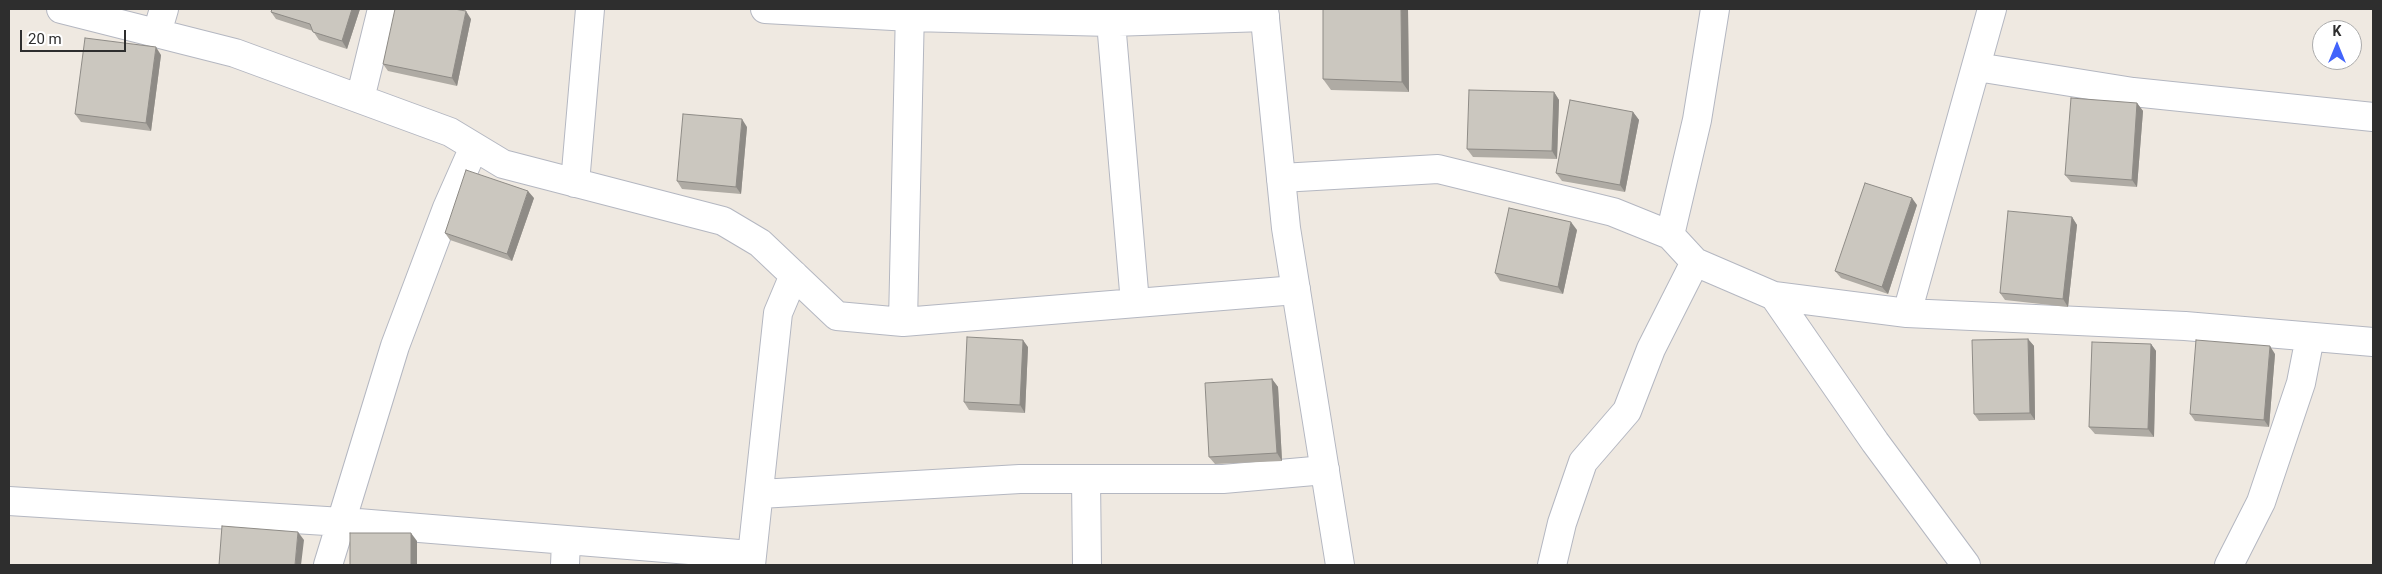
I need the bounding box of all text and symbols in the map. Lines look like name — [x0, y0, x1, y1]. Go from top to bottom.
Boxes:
scale bar — [22, 20, 129, 52]
north arrow — [2312, 20, 2362, 70]
text: K — [2333, 23, 2341, 39]
text: 20 m — [28, 30, 62, 48]

